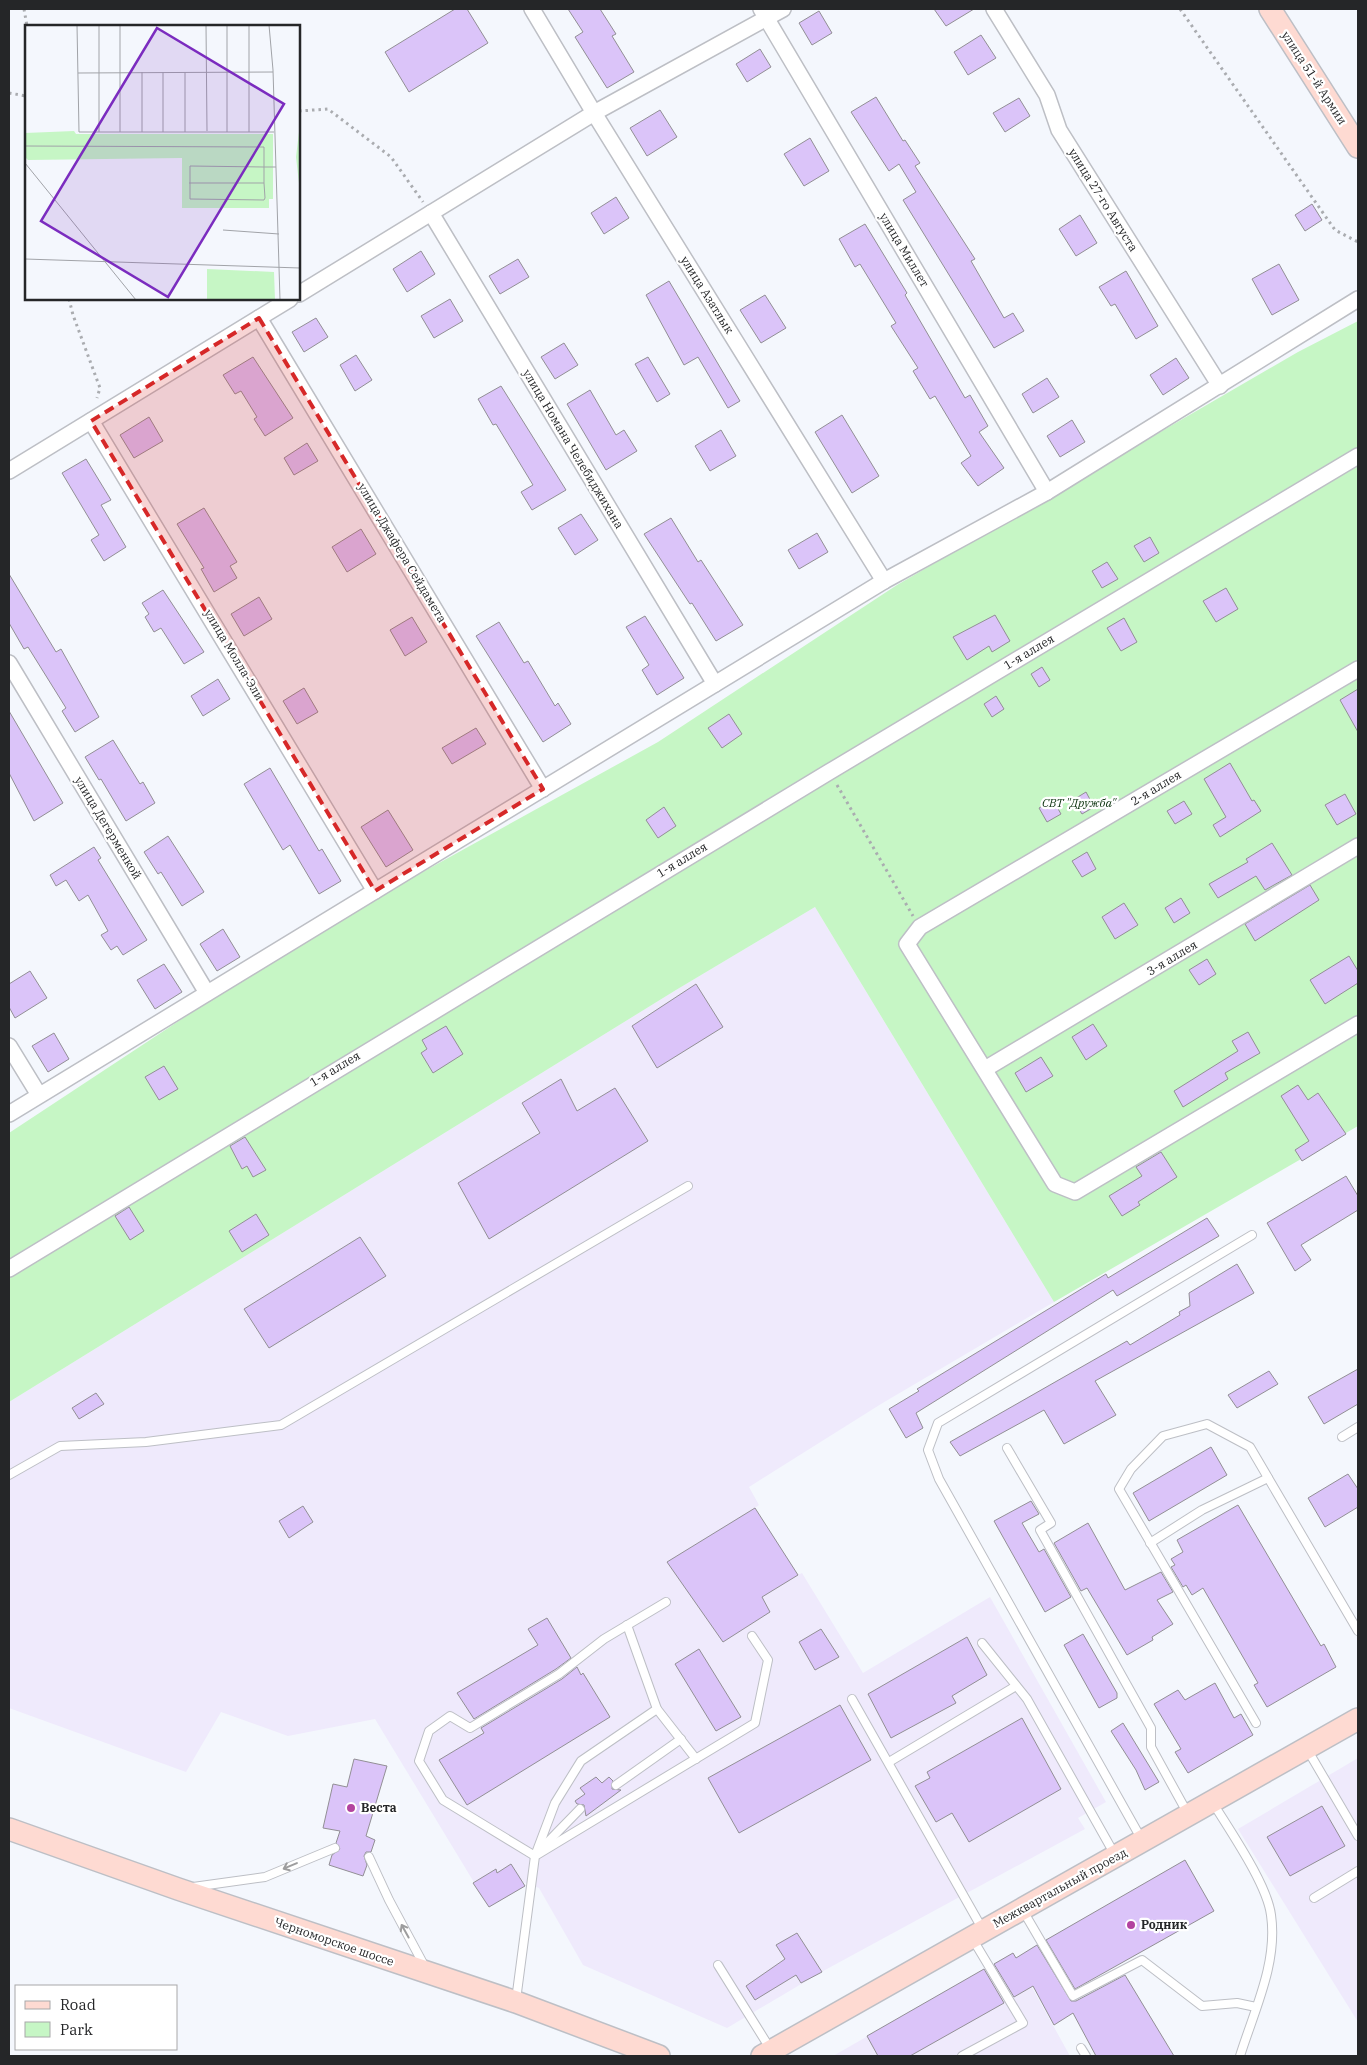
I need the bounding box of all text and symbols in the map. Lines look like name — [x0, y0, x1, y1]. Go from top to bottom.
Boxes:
inset map — [25, 25, 300, 300]
street label: улица 51-й Армии — [1279, 28, 1350, 127]
street label: улица 27-го Августа — [1066, 145, 1142, 255]
street label: улица Миллет — [876, 210, 932, 290]
street label: улица Азатлык — [678, 253, 737, 336]
street label: улица Номана Челебиджихана — [520, 366, 627, 532]
street label: улица Джафера Сейдамета — [355, 480, 450, 625]
street label: улица Молла-Эли — [201, 606, 268, 703]
street label: 1-я аллея — [1001, 631, 1057, 673]
street label: 2-я аллея — [1128, 767, 1184, 809]
street label: улица Дегерменкой — [72, 774, 145, 882]
park label: СВТ "Дружба" — [1042, 795, 1117, 810]
street label: 1-я аллея — [654, 839, 710, 881]
street label: 3-я аллея — [1144, 937, 1200, 979]
street label: 1-я аллея — [307, 1048, 363, 1090]
place label: Веста — [361, 1800, 397, 1815]
marker: Веста — [345, 1802, 357, 1814]
street label: Межквартальный проезд — [990, 1844, 1129, 1931]
one-way arrow — [283, 1862, 298, 1872]
street label: Черноморское шоссе — [272, 1914, 396, 1969]
place label: Родник — [1141, 1917, 1188, 1932]
marker: Родник — [1125, 1919, 1137, 1931]
one-way arrow — [400, 1924, 410, 1938]
legend — [15, 1985, 178, 2050]
text: Road — [60, 1995, 96, 2014]
text: Park — [60, 2020, 93, 2039]

